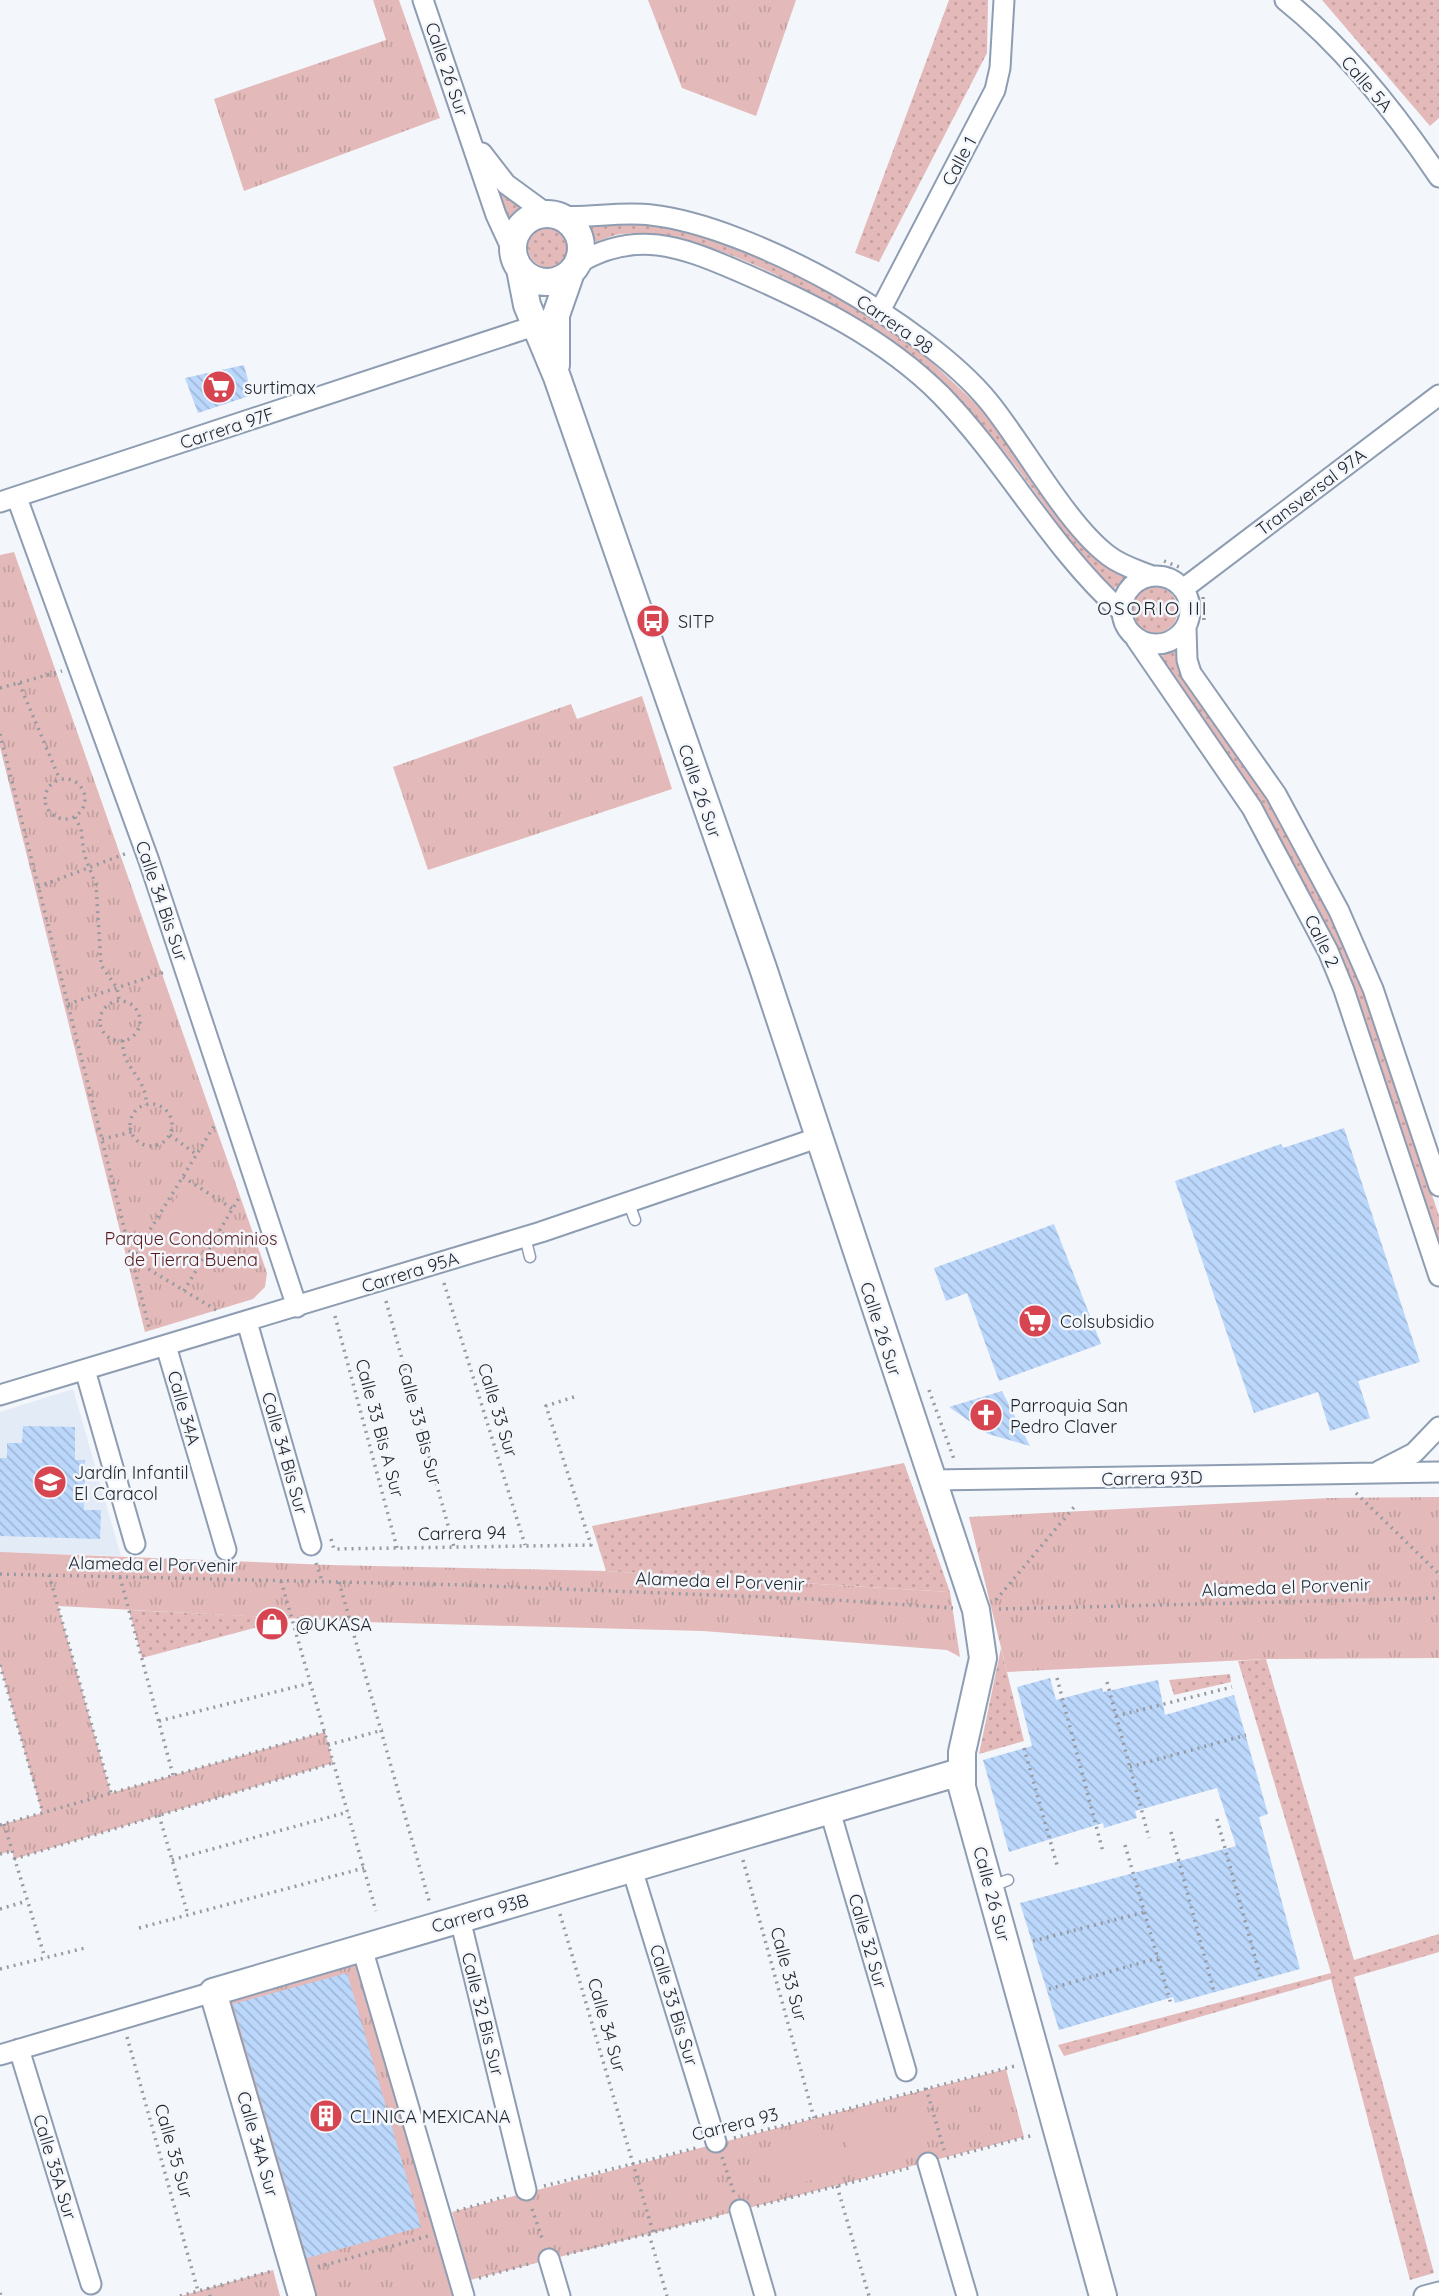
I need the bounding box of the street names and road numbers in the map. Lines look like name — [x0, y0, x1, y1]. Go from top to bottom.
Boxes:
street label: Calle 26 Sur — [420, 19, 474, 119]
street label: Calle 5A — [1336, 51, 1398, 117]
street label: Calle 1 — [937, 132, 981, 190]
street label: Carrera 98 — [852, 289, 938, 359]
street label: Carrera 97F — [177, 402, 277, 454]
street label: Transversal 97A — [1251, 443, 1371, 541]
street label: Calle 26 Sur — [673, 741, 727, 841]
street label: Calle 34 Bis Sur — [131, 838, 193, 964]
street label: Calle 2 — [1299, 911, 1345, 971]
street label: Carrera 95A — [359, 1246, 462, 1298]
street label: Calle 26 Sur — [855, 1279, 907, 1379]
street label: Calle 33 Bis A Sur — [350, 1356, 410, 1500]
street label: Calle 33 Bis Sur — [393, 1360, 447, 1488]
street label: Calle 33 Sur — [473, 1360, 523, 1460]
street label: Calle 34A — [162, 1368, 206, 1448]
street label: Calle 34 Bis Sur — [257, 1389, 313, 1517]
street label: Carrera 93D — [1101, 1466, 1203, 1490]
street label: Carrera 94 — [418, 1521, 506, 1545]
street label: Alameda el Porvenir — [68, 1551, 238, 1577]
street label: Alameda el Porvenir — [635, 1567, 805, 1595]
street label: Alameda el Porvenir — [1201, 1573, 1371, 1601]
street label: Calle 26 Sur — [968, 1844, 1016, 1944]
street label: Carrera 93B — [429, 1888, 531, 1938]
street label: Calle 32 Sur — [844, 1891, 893, 1991]
street label: Calle 33 Sur — [765, 1924, 813, 2024]
street label: Calle 33 Bis Sur — [645, 1941, 703, 2069]
street label: Calle 32 Bis Sur — [457, 1950, 509, 2078]
street label: Calle 34 Sur — [583, 1975, 631, 2075]
street label: Calle 34A Sur — [232, 2089, 284, 2199]
street label: Calle 35 Sur — [150, 2101, 198, 2201]
street label: Carrera 93 — [689, 2102, 781, 2146]
street label: Calle 35A Sur — [28, 2112, 82, 2223]

